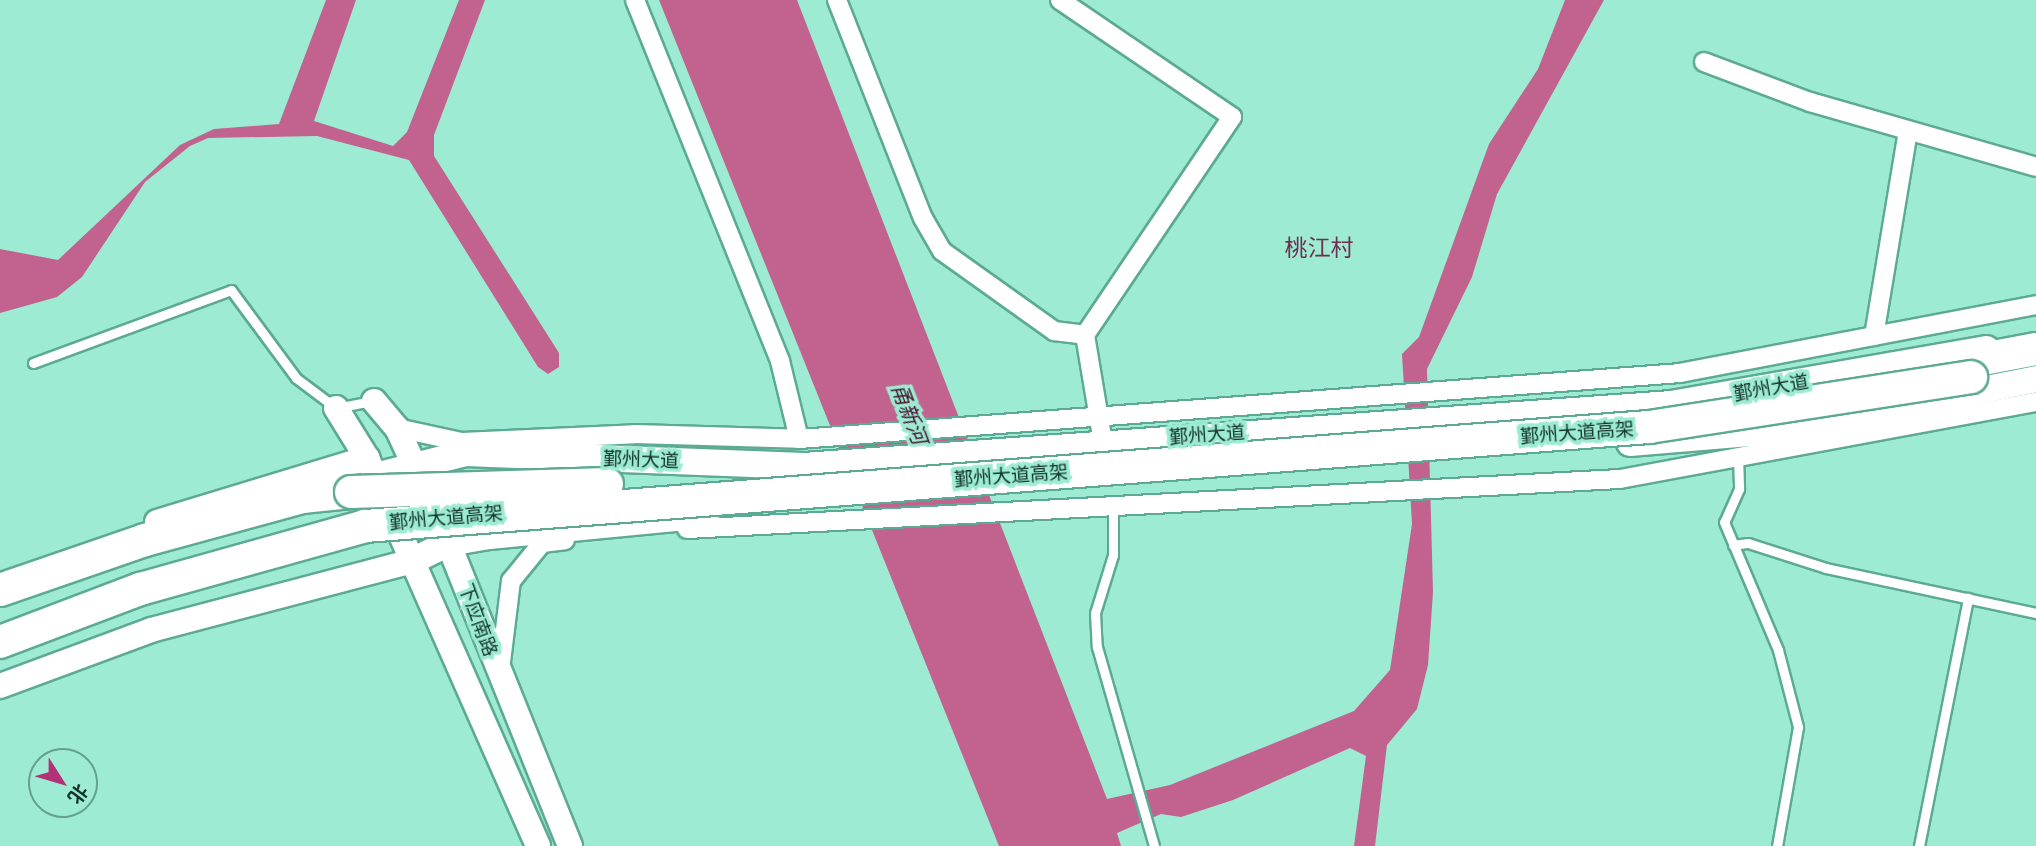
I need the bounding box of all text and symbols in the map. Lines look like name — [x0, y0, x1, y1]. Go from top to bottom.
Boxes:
district label: 桃江村 — [1285, 234, 1353, 262]
street label: 鄞州大道 — [1732, 370, 1810, 406]
water label: 甬新河 — [886, 380, 932, 448]
street label: 鄞州大道高架 — [1519, 418, 1635, 448]
street label: 鄞州大道 — [1168, 421, 1246, 449]
street label: 鄞州大道 — [603, 447, 679, 473]
street label: 鄞州大道高架 — [953, 461, 1069, 491]
street label: 鄞州大道高架 — [388, 502, 504, 534]
street label: 下应南路 — [454, 580, 502, 660]
north arrow — [28, 748, 98, 818]
text: 北 — [64, 780, 93, 809]

